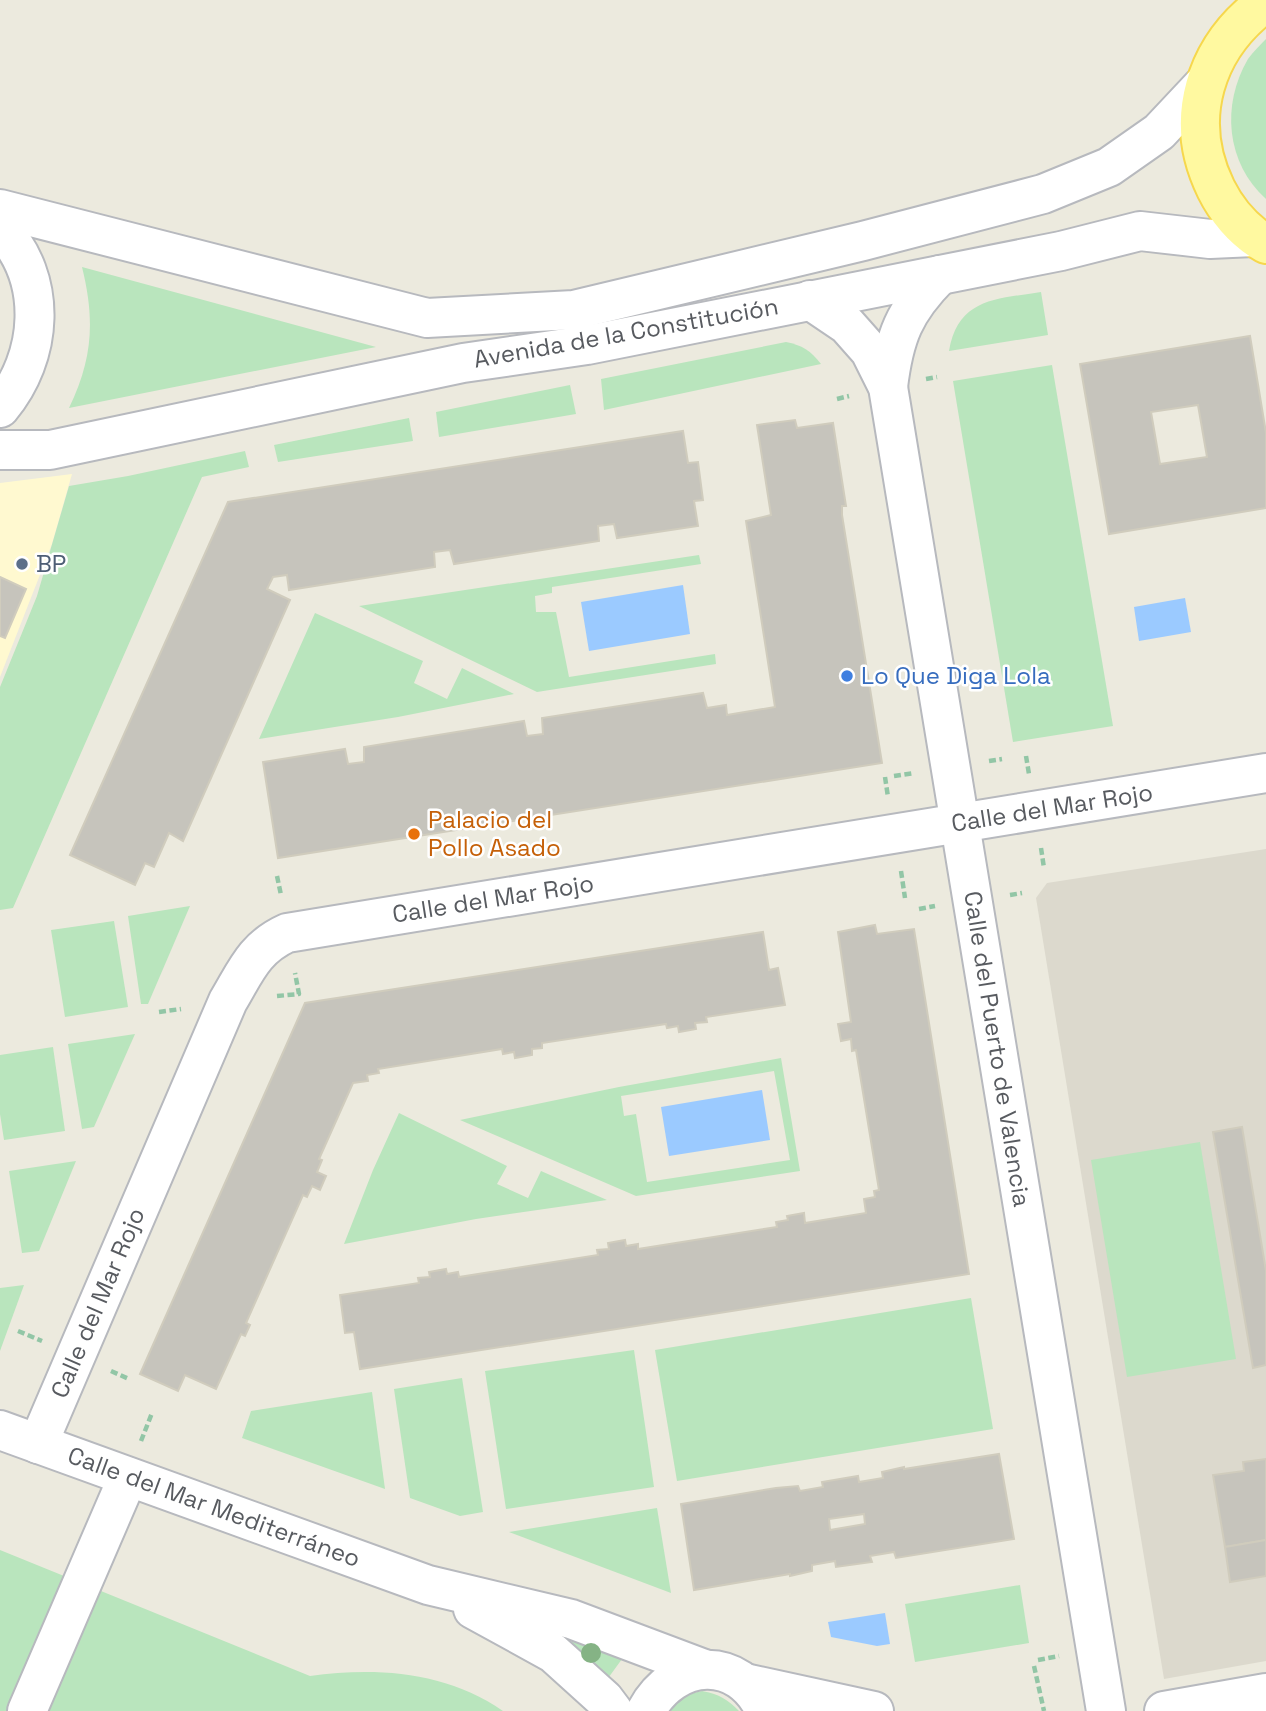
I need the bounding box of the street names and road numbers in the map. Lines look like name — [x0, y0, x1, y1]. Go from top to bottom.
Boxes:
street label: Avenida de la Constitución — [471, 290, 781, 375]
street label: Calle del Mar Rojo — [949, 776, 1155, 839]
street label: Calle del Mar Rojo — [390, 867, 596, 930]
street label: Calle del Puerto de Valencia — [957, 889, 1038, 1209]
street label: Calle del Mar Rojo — [43, 1203, 152, 1403]
street label: Calle del Mar Mediterráneo — [64, 1439, 365, 1574]

